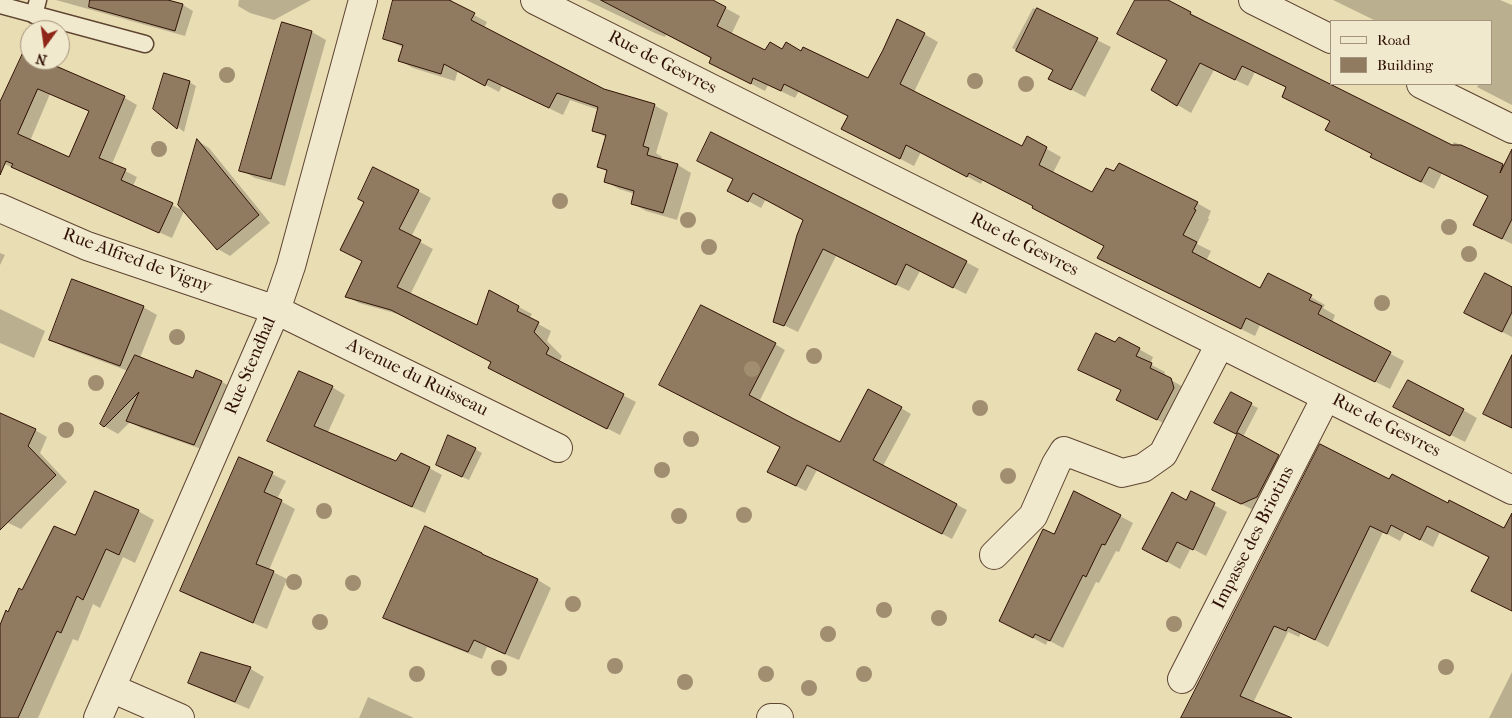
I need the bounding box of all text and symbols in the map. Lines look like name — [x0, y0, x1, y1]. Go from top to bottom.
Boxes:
north arrow — [20, 20, 70, 70]
legend — [1330, 20, 1492, 85]
street label: Rue de Gesvres — [604, 26, 720, 100]
text: Road — [1377, 31, 1410, 49]
text: N — [34, 50, 49, 69]
text: Building — [1377, 56, 1433, 74]
street label: Rue de Gesvres — [966, 208, 1082, 282]
street label: Rue Alfred de Vigny — [60, 224, 214, 298]
street label: Rue Stendhal — [221, 314, 281, 418]
street label: Avenue du Ruisseau — [343, 334, 491, 422]
street label: Rue de Gesvres — [1328, 389, 1444, 463]
street label: Impasse des Briotins — [1209, 463, 1299, 613]

